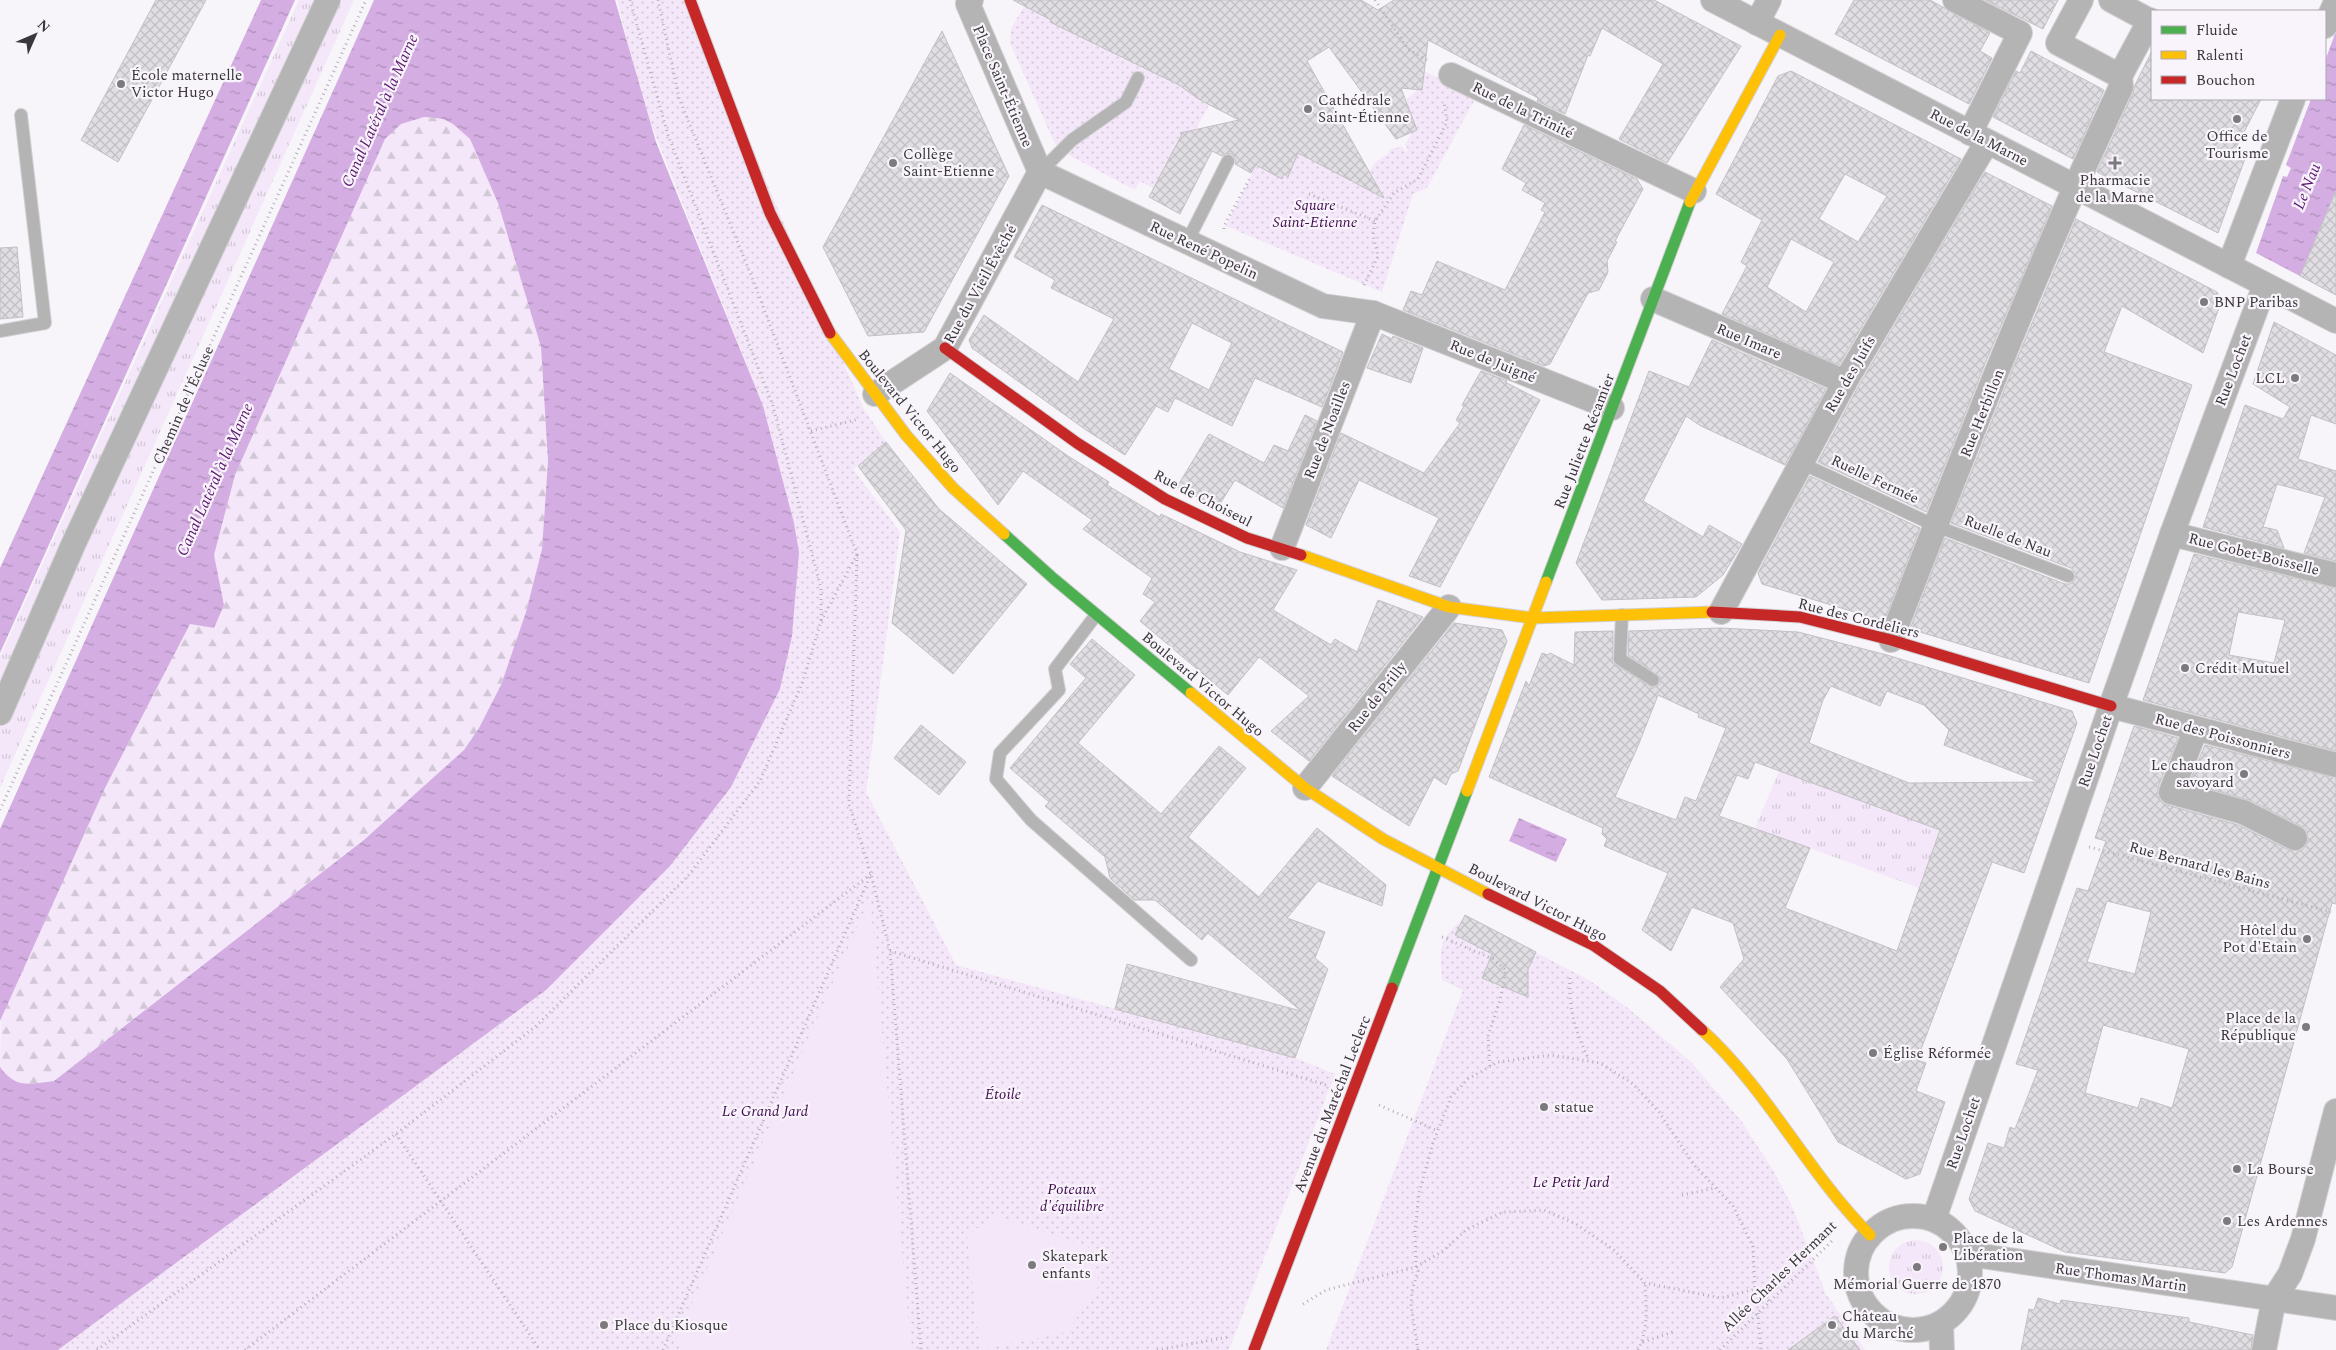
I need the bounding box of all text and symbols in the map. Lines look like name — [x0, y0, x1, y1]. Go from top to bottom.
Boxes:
north arrow — [10, 10, 60, 60]
legend — [2151, 10, 2326, 100]
text: N — [32, 15, 55, 38]
text: Fluide — [2196, 19, 2238, 42]
street label: Place Saint-Étienne — [966, 21, 1039, 151]
water label: Canal Latéral à la Marne — [335, 30, 425, 191]
text: Ralenti — [2196, 44, 2244, 67]
place label: École maternelle Victor Hugo — [131, 64, 242, 104]
text: Bouchon — [2196, 69, 2256, 92]
street label: Rue de la Trinité — [1468, 76, 1577, 145]
marker: École maternelle Victor Hugo — [115, 78, 127, 90]
place label: Cathédrale Saint-Étienne — [1318, 89, 1409, 129]
marker: Cathédrale Saint-Étienne — [1302, 103, 1314, 115]
street label: Rue de la Marne — [1925, 103, 2032, 172]
marker: Office de Tourisme — [2231, 113, 2243, 125]
place label: Office de Tourisme — [2205, 125, 2269, 165]
place label: Collège Saint-Etienne — [903, 143, 994, 183]
marker: Collège Saint-Etienne — [887, 157, 899, 169]
marker: Pharmacie de la Marne — [2109, 157, 2121, 169]
water label: Le Nau — [2287, 159, 2327, 213]
place label: Pharmacie de la Marne — [2076, 169, 2154, 209]
park label: Square Saint-Etienne — [1273, 194, 1358, 234]
street label: Rue René Popelin — [1146, 215, 1262, 286]
street label: Rue du Vieil Évêché — [938, 220, 1023, 348]
place label: BNP Paribas — [2214, 291, 2299, 314]
marker: BNP Paribas — [2198, 296, 2210, 308]
street label: Rue Imare — [1713, 317, 1785, 365]
street label: Rue des Juifs — [1819, 331, 1882, 417]
street label: Rue Lochet — [2209, 331, 2258, 410]
street label: Rue de Juigné — [1446, 334, 1540, 389]
street label: Chemin de l'Écluse — [147, 342, 220, 468]
street label: Boulevard Victor Hugo — [852, 344, 967, 478]
street label: Rue Herbillon — [1954, 365, 2011, 461]
place label: LCL — [2255, 367, 2285, 390]
street label: Rue Juliette Récamier — [1548, 370, 1621, 512]
marker: LCL — [2289, 372, 2301, 384]
street label: Rue de Noailles — [1298, 378, 1357, 483]
water label: Canal Latéral à la Marne — [170, 399, 260, 560]
street label: Ruelle Fermée — [1827, 449, 1923, 510]
street label: Rue de Choiseul — [1150, 464, 1256, 533]
street label: Ruelle de Nau — [1961, 509, 2055, 564]
street label: Rue Gobet-Boisselle — [2186, 527, 2322, 582]
street label: Rue des Cordeliers — [1796, 592, 1922, 645]
street label: Boulevard Victor Hugo — [1136, 626, 1269, 743]
street label: Rue de Prilly — [1342, 656, 1413, 738]
place label: Crédit Mutuel — [2195, 657, 2289, 680]
marker: Crédit Mutuel — [2179, 662, 2191, 674]
street label: Rue des Poissonniers — [2152, 707, 2293, 766]
street label: Rue Lochet — [2072, 712, 2119, 791]
place label: Le chaudron savoyard — [2151, 754, 2234, 794]
marker: Le chaudron savoyard — [2238, 768, 2250, 780]
street label: Rue Bernard les Bains — [2127, 836, 2273, 895]
street label: Boulevard Victor Hugo — [1464, 857, 1611, 948]
place label: Hôtel du Pot d'Etain — [2223, 919, 2297, 959]
marker: Hôtel du Pot d'Etain — [2301, 933, 2313, 945]
place label: Place de la République — [2220, 1007, 2297, 1047]
street label: Avenue du Maréchal Leclerc — [1288, 1012, 1377, 1196]
marker: Place de la République — [2300, 1021, 2312, 1033]
place label: Église Réformée — [1883, 1042, 1991, 1065]
marker: Église Réformée — [1867, 1047, 1879, 1059]
park label: Étoile — [985, 1083, 1022, 1106]
street label: Rue Lochet — [1940, 1094, 1987, 1173]
place label: statue — [1554, 1096, 1594, 1119]
park label: Le Grand Jard — [722, 1100, 809, 1123]
marker: statue — [1538, 1101, 1550, 1113]
place label: La Bourse — [2247, 1158, 2314, 1181]
marker: La Bourse — [2231, 1163, 2243, 1175]
park label: Le Petit Jard — [1533, 1171, 1610, 1194]
park label: Poteaux d'équilibre — [1040, 1178, 1105, 1218]
place label: Les Ardennes — [2237, 1210, 2328, 1233]
street label: Allée Charles Hermant — [1717, 1215, 1842, 1338]
marker: Les Ardennes — [2221, 1215, 2233, 1227]
place label: Place de la Libération — [1953, 1227, 2024, 1267]
marker: Place de la Libération — [1937, 1241, 1949, 1253]
place label: Skatepark enfants — [1042, 1245, 1108, 1285]
street label: Rue Thomas Martin — [2053, 1257, 2189, 1298]
marker: Skatepark enfants — [1026, 1259, 1038, 1271]
marker: Mémorial Guerre de 1870 — [1911, 1261, 1923, 1273]
place label: Mémorial Guerre de 1870 — [1833, 1273, 2001, 1296]
place label: Château du Marché — [1842, 1305, 1913, 1345]
place label: Place du Kiosque — [614, 1314, 728, 1337]
marker: Place du Kiosque — [598, 1319, 610, 1331]
marker: Château du Marché — [1826, 1319, 1838, 1331]

